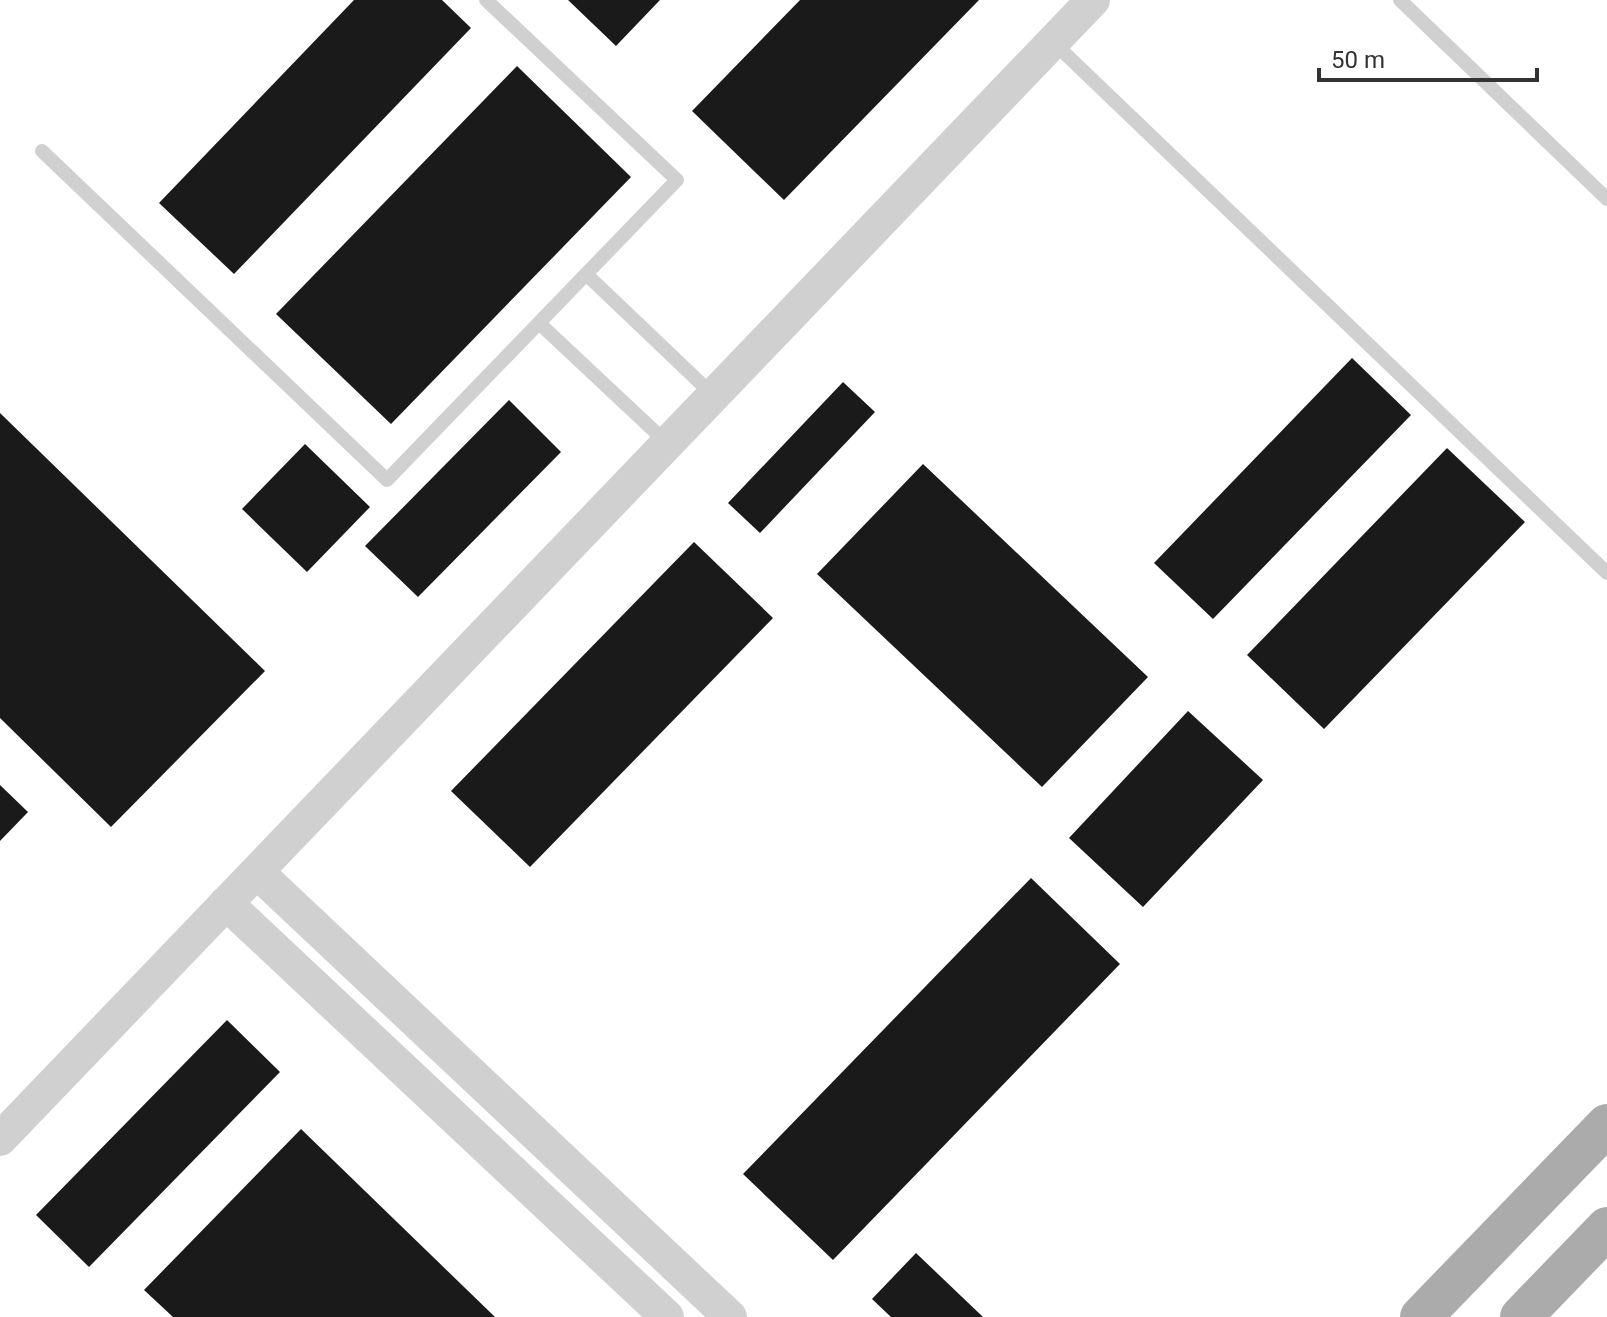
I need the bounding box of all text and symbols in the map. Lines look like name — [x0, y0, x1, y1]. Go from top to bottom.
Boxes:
scale bar — [1319, 32, 1537, 82]
text: 50 m — [1331, 46, 1385, 74]

